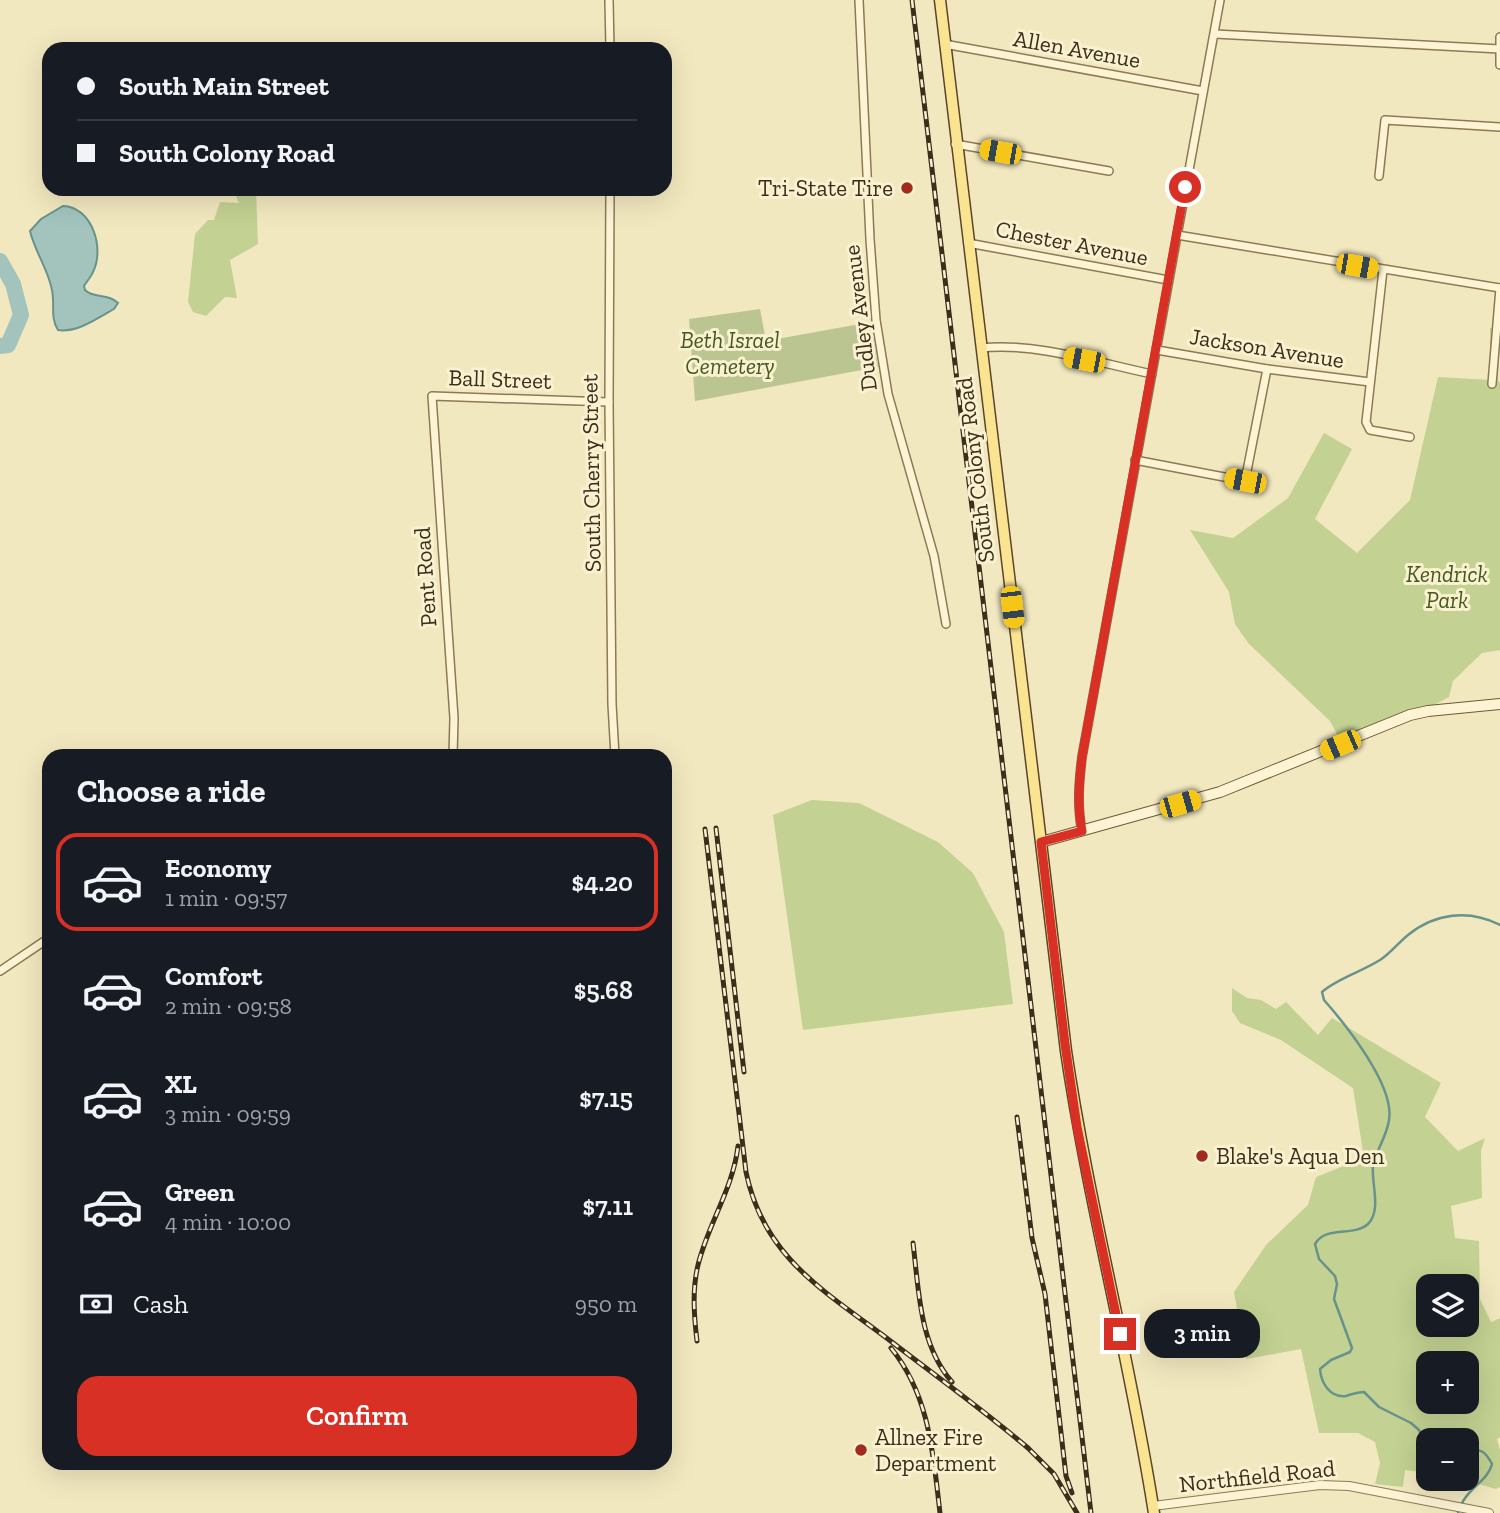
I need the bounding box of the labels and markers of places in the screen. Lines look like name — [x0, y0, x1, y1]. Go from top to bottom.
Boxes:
place label: Tri-State Tire — [758, 174, 893, 202]
marker: Tri-State Tire — [899, 180, 915, 196]
place label: Blake's Aqua Den — [1216, 1142, 1384, 1170]
marker: Blake's Aqua Den — [1194, 1148, 1210, 1164]
place label: Allnex Fire Department — [875, 1423, 997, 1477]
marker: Allnex Fire Department — [853, 1442, 869, 1458]

